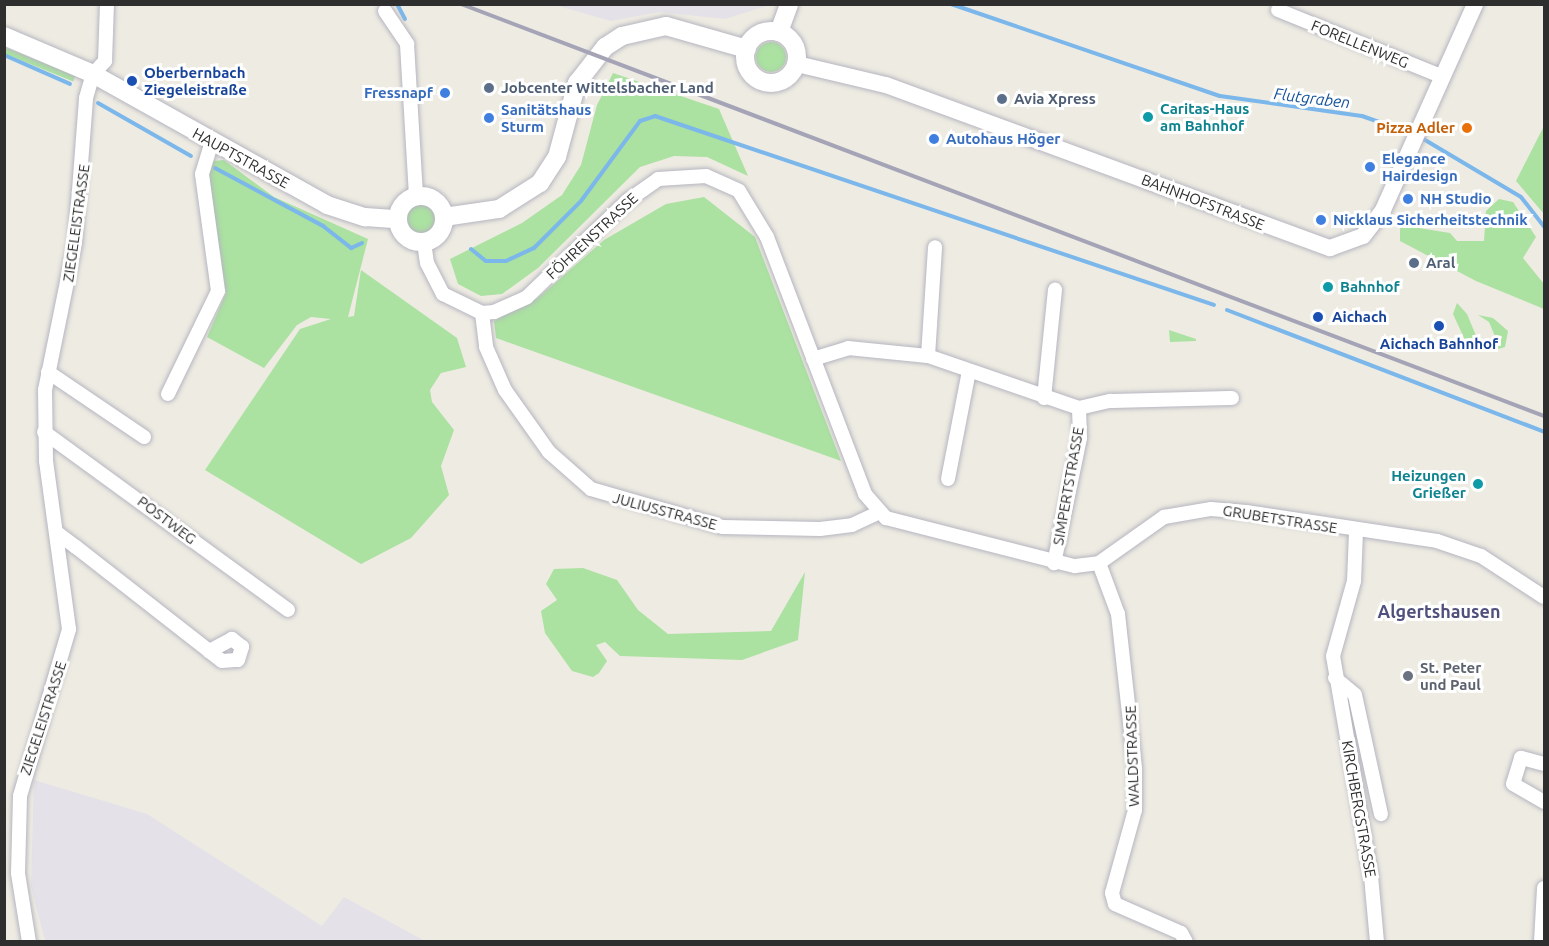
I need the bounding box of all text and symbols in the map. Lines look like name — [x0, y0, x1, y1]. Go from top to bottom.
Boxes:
street label: FORELLENWEG — [1309, 16, 1411, 72]
place label: Oberbernbach Ziegeleistraße — [144, 63, 247, 98]
marker: Oberbernbach Ziegeleistraße — [125, 74, 139, 88]
place label: Jobcenter Wittelsbacher Land — [501, 79, 714, 97]
marker: Jobcenter Wittelsbacher Land — [482, 81, 496, 95]
place label: Fressnapf — [364, 84, 433, 102]
water label: Flutgraben — [1273, 84, 1351, 112]
marker: Fressnapf — [438, 86, 452, 100]
place label: Avia Xpress — [1014, 90, 1096, 108]
marker: Avia Xpress — [995, 92, 1009, 106]
place label: Caritas-Haus am Bahnhof — [1160, 99, 1249, 134]
place label: Sanitätshaus Sturm — [501, 100, 591, 135]
marker: Caritas-Haus am Bahnhof — [1141, 110, 1155, 124]
marker: Sanitätshaus Sturm — [482, 111, 496, 125]
place label: Pizza Adler — [1376, 119, 1455, 137]
marker: Pizza Adler — [1460, 121, 1474, 135]
street label: HAUPTSTRASSE — [189, 124, 293, 192]
place label: Autohaus Höger — [946, 130, 1060, 148]
marker: Autohaus Höger — [927, 132, 941, 146]
place label: Elegance Hairdesign — [1382, 149, 1458, 184]
marker: Elegance Hairdesign — [1363, 160, 1377, 174]
street label: ZIEGELEISTRASSE — [59, 163, 93, 283]
street label: BAHNHOFSTRASSE — [1139, 170, 1267, 234]
street label: FÖHRENSTRASSE — [543, 189, 641, 283]
place label: NH Studio — [1420, 190, 1492, 208]
marker: NH Studio — [1401, 192, 1415, 206]
place label: Nicklaus Sicherheitstechnik — [1333, 211, 1528, 229]
marker: Nicklaus Sicherheitstechnik — [1314, 213, 1328, 227]
place label: Aral — [1426, 254, 1455, 272]
marker: Aral — [1407, 256, 1421, 270]
place label: Bahnhof — [1340, 278, 1400, 296]
marker: Bahnhof — [1321, 280, 1335, 294]
marker: Aichach — [1309, 308, 1327, 326]
place label: Aichach — [1332, 308, 1387, 326]
marker: Aichach Bahnhof — [1432, 319, 1446, 333]
place label: Aichach Bahnhof — [1380, 335, 1498, 353]
street label: SIMPERTSTRASSE — [1049, 425, 1087, 547]
place label: Heizungen Grießer — [1391, 466, 1466, 501]
marker: Heizungen Grießer — [1471, 477, 1485, 491]
street label: JULIUSSTRASSE — [611, 488, 719, 534]
street label: POSTWEG — [134, 492, 200, 548]
street label: GRUBETSTRASSE — [1221, 501, 1339, 537]
district label: Algertshausen — [1378, 600, 1500, 622]
place label: St. Peter und Paul — [1420, 658, 1481, 693]
street label: ZIEGELEISTRASSE — [16, 659, 70, 777]
marker: St. Peter und Paul — [1401, 669, 1415, 683]
street label: WALDSTRASSE — [1121, 705, 1143, 807]
street label: KIRCHBERGSTRASSE — [1338, 739, 1380, 879]

